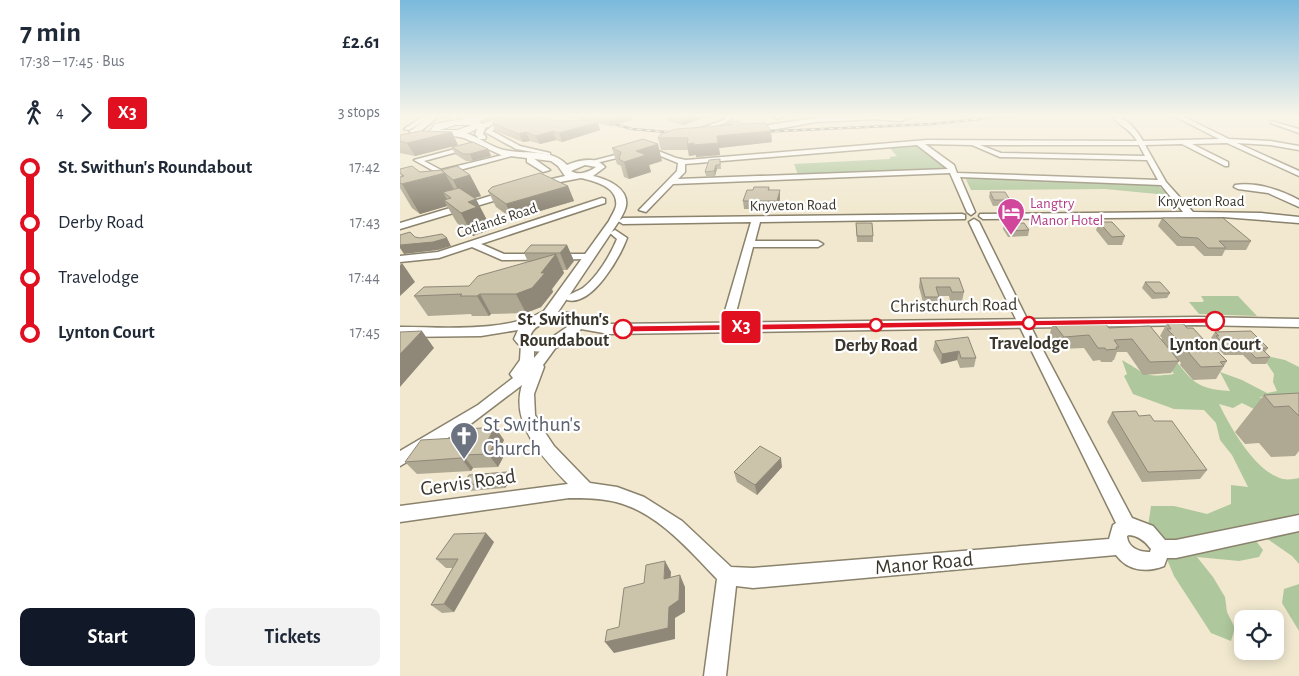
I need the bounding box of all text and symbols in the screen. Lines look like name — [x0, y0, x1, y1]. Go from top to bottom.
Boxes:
text: 7 min — [20, 19, 81, 47]
text: £2.61 — [342, 33, 380, 52]
text: 17:38 – 17:45 · Bus — [20, 53, 125, 69]
icon: walk — [20, 99, 48, 127]
icon: forward — [72, 99, 100, 127]
text: 4 — [56, 104, 64, 120]
text: X3 — [118, 104, 137, 122]
text: 3 stops — [338, 104, 380, 120]
text: St. Swithun's Roundabout — [58, 158, 252, 177]
text: 17:42 — [349, 159, 380, 175]
street label: Knyveton Road — [1158, 194, 1245, 209]
place label: Langtry Manor Hotel — [1030, 196, 1103, 228]
street label: Knyveton Road — [749, 197, 837, 214]
hotel icon: Langtry Manor Hotel — [996, 197, 1026, 236]
street label: Cotlands Road — [455, 200, 539, 241]
text: Derby Road — [58, 213, 144, 232]
text: 17:43 — [350, 214, 380, 230]
text: Travelodge — [58, 268, 139, 287]
text: 17:44 — [349, 269, 380, 285]
street label: Christchurch Road — [890, 296, 1018, 316]
place label: St. Swithun's Roundabout — [517, 311, 609, 350]
line badge: X3 — [718, 311, 764, 343]
marker: Lynton Court — [1205, 311, 1225, 331]
marker: Travelodge — [1022, 316, 1036, 330]
text: X3 — [732, 318, 750, 336]
marker: Derby Road — [869, 318, 883, 332]
marker: St. Swithun's Roundabout — [613, 319, 633, 339]
text: Lynton Court — [58, 323, 155, 342]
text: 17:45 — [350, 324, 380, 340]
place label: Travelodge — [989, 335, 1069, 353]
place label: Lynton Court — [1169, 336, 1261, 354]
place label: Derby Road — [834, 337, 918, 355]
place label: St Swithun's Church — [483, 414, 581, 459]
church icon: St Swithun's Church — [449, 421, 479, 460]
street label: Gervis Road — [419, 465, 517, 500]
street label: Manor Road — [874, 549, 974, 578]
button: Start — [20, 608, 195, 666]
button: Tickets — [205, 608, 380, 666]
map controls — [1234, 610, 1284, 660]
button: locate — [1234, 610, 1284, 660]

